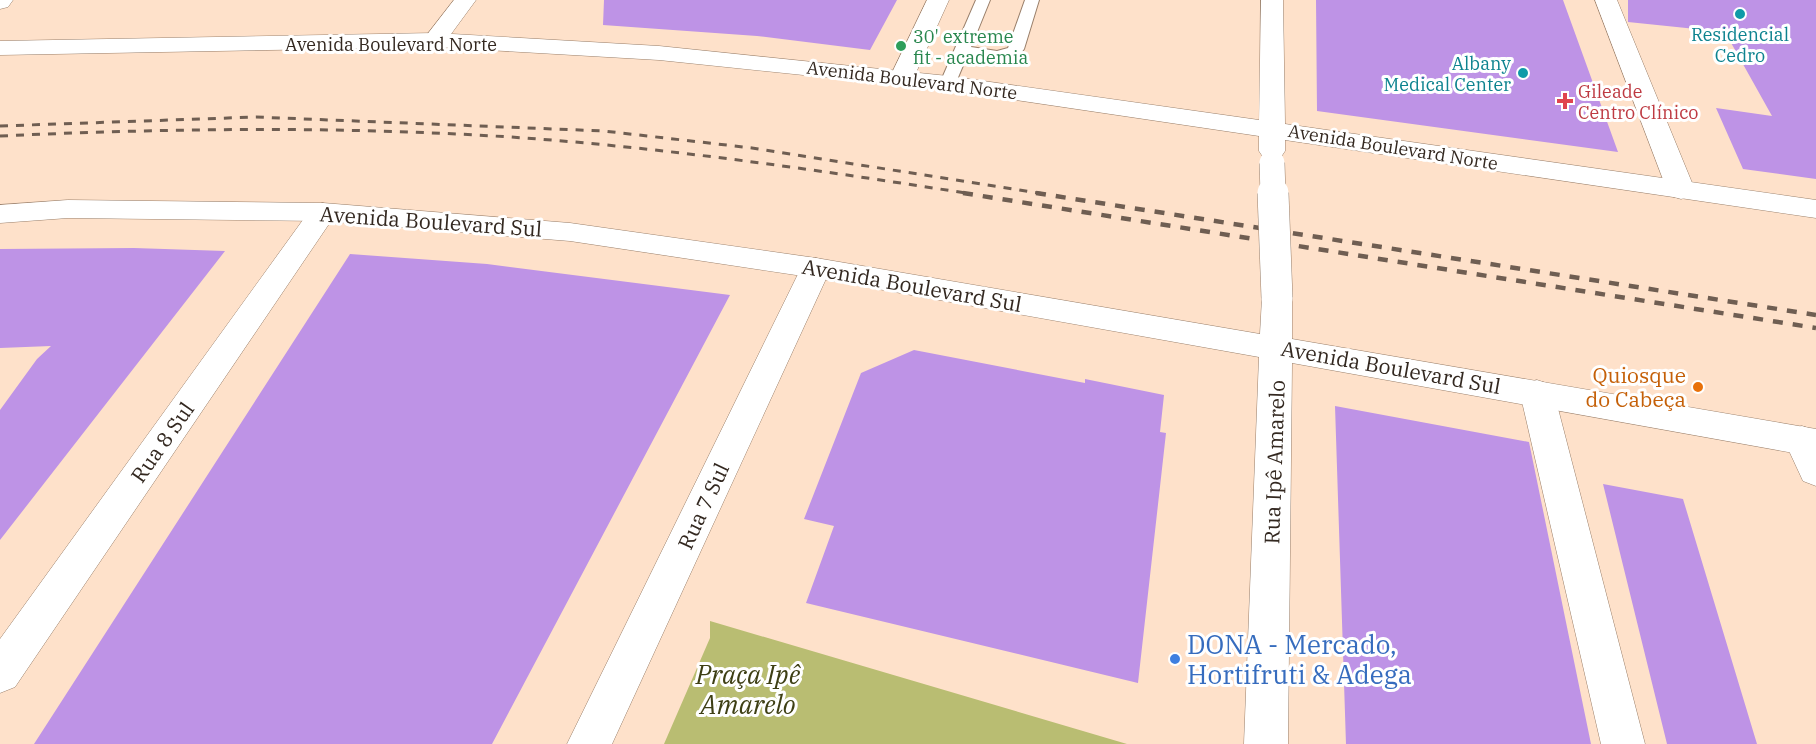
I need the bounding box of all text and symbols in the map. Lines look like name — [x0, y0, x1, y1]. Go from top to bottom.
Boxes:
marker: Residencial Cedro — [1733, 7, 1747, 21]
place label: Residencial Cedro — [1691, 23, 1789, 67]
place label: 30' extreme fit - academia — [913, 25, 1028, 69]
street label: Avenida Boulevard Norte — [285, 33, 497, 56]
marker: 30' extreme fit - academia — [894, 39, 908, 53]
place label: Albany Medical Center — [1384, 52, 1511, 96]
street label: Avenida Boulevard Norte — [805, 56, 1019, 104]
marker: Albany Medical Center — [1516, 66, 1530, 80]
place label: Gileade Centro Clínico — [1578, 80, 1699, 124]
marker: Gileade Centro Clínico — [1556, 92, 1574, 110]
street label: Avenida Boulevard Norte — [1286, 119, 1500, 175]
street label: Avenida Boulevard Sul — [319, 199, 543, 243]
street label: Avenida Boulevard Sul — [800, 252, 1024, 318]
street label: Avenida Boulevard Sul — [1279, 334, 1503, 400]
place label: Quiosque do Cabeça — [1586, 361, 1686, 413]
street label: Rua Ipê Amarelo — [1257, 379, 1291, 545]
marker: Quiosque do Cabeça — [1691, 380, 1705, 394]
street label: Rua 8 Sul — [124, 396, 200, 488]
street label: Rua 7 Sul — [671, 458, 735, 554]
place label: DONA - Mercado, Hortifruti & Adega — [1187, 627, 1412, 691]
marker: DONA - Mercado, Hortifruti & Adega — [1168, 652, 1182, 666]
park label: Praça Ipê Amarelo — [695, 657, 802, 721]

